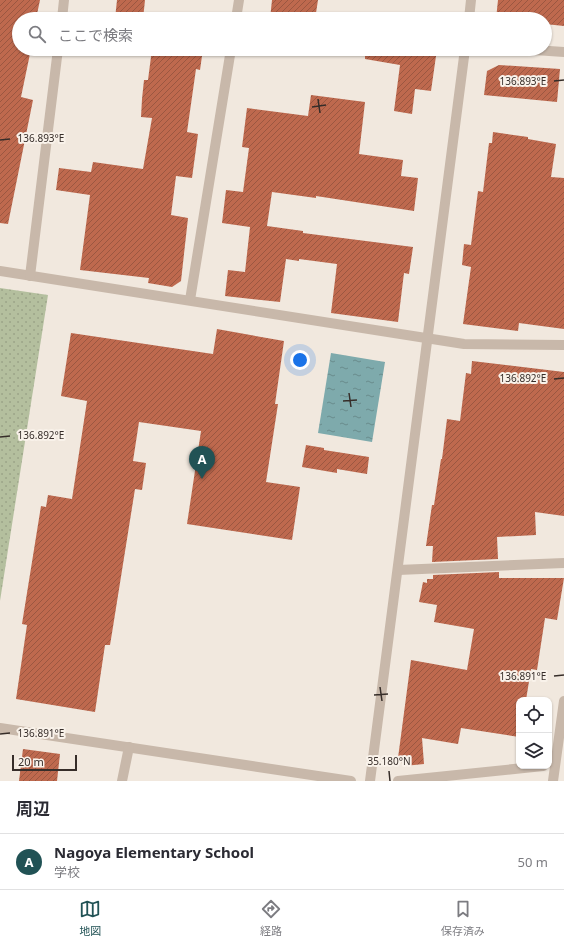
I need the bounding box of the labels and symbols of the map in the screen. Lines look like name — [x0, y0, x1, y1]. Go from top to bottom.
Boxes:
text: 136.893°E — [500, 74, 546, 88]
text: 136.893°E — [18, 131, 64, 145]
your location — [290, 350, 310, 370]
text: 136.892°E — [500, 371, 546, 385]
text: 136.892°E — [18, 428, 64, 442]
pin: A — [189, 446, 215, 479]
text: 136.891°E — [500, 669, 546, 683]
text: 136.891°E — [18, 726, 64, 740]
scale bar — [12, 753, 77, 772]
text: 35.180°N — [367, 754, 411, 768]

